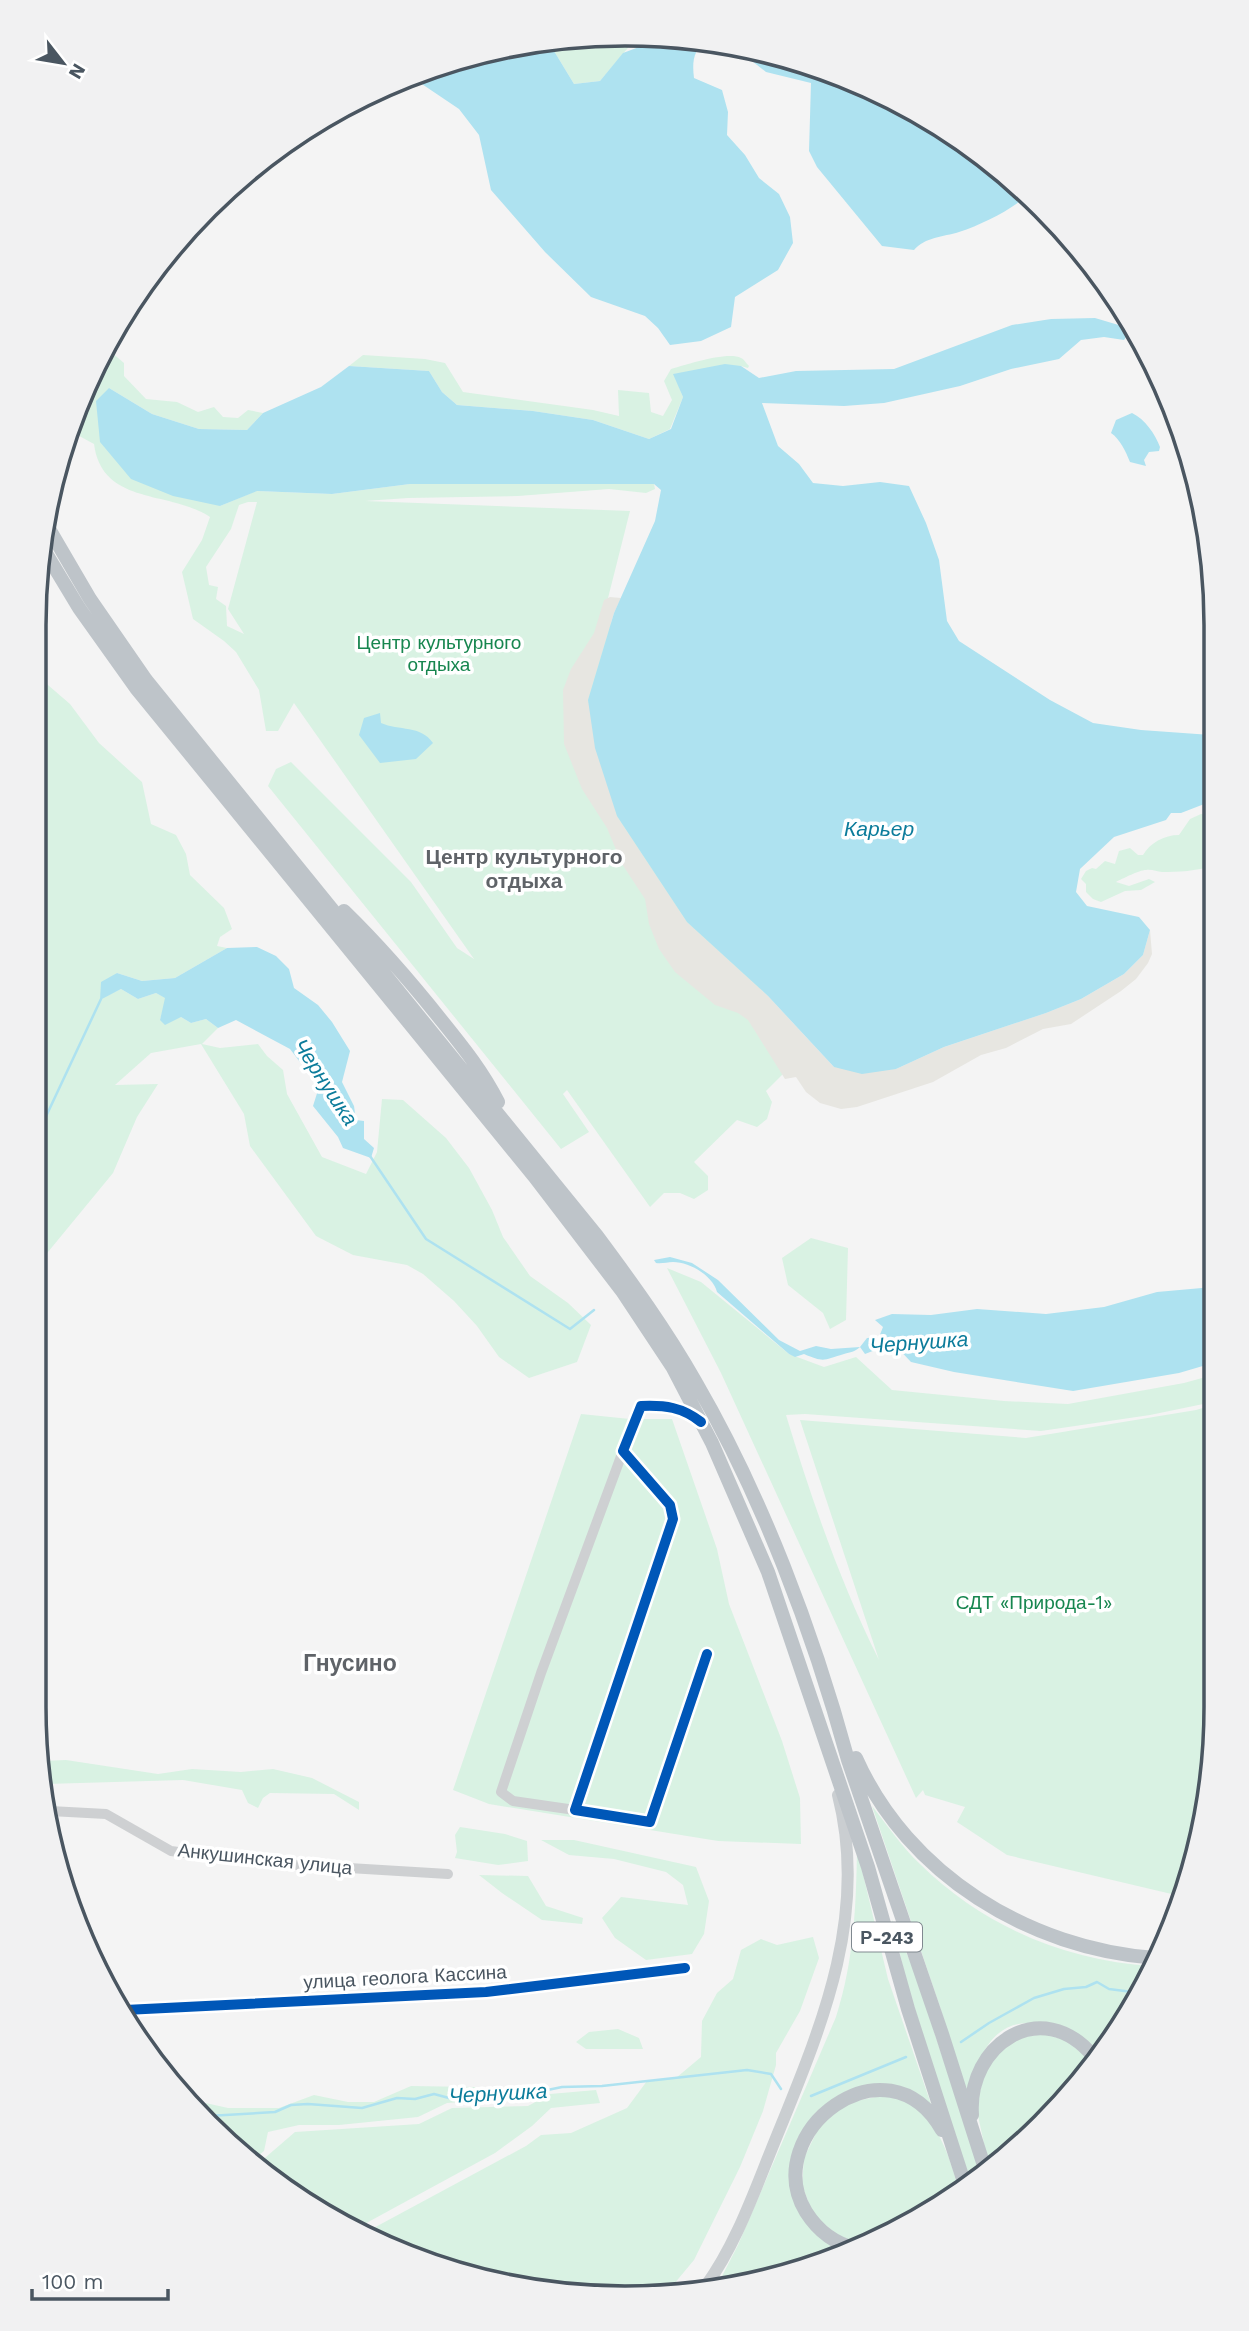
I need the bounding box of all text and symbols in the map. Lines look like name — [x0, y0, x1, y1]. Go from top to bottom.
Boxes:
north arrow — [28, 28, 98, 98]
text: N — [64, 60, 91, 83]
park label: Центр культурного отдыха — [357, 631, 521, 676]
water label: Карьер — [844, 816, 914, 841]
district label: Центр культурного отдыха — [425, 844, 623, 893]
water label: Чернушка — [289, 1034, 363, 1130]
water label: Чернушка — [869, 1326, 969, 1358]
park label: СДТ «Природа-1» — [956, 1591, 1112, 1614]
district label: Гнусино — [303, 1650, 397, 1677]
street label: Анкушинская улица — [177, 1838, 354, 1880]
road number: Р-243 — [852, 1923, 922, 1952]
street label: улица геолога Кассина — [303, 1960, 508, 1994]
water label: Чернушка — [448, 2078, 548, 2108]
scale bar — [32, 2258, 168, 2302]
text: 100 m — [42, 2269, 104, 2294]

